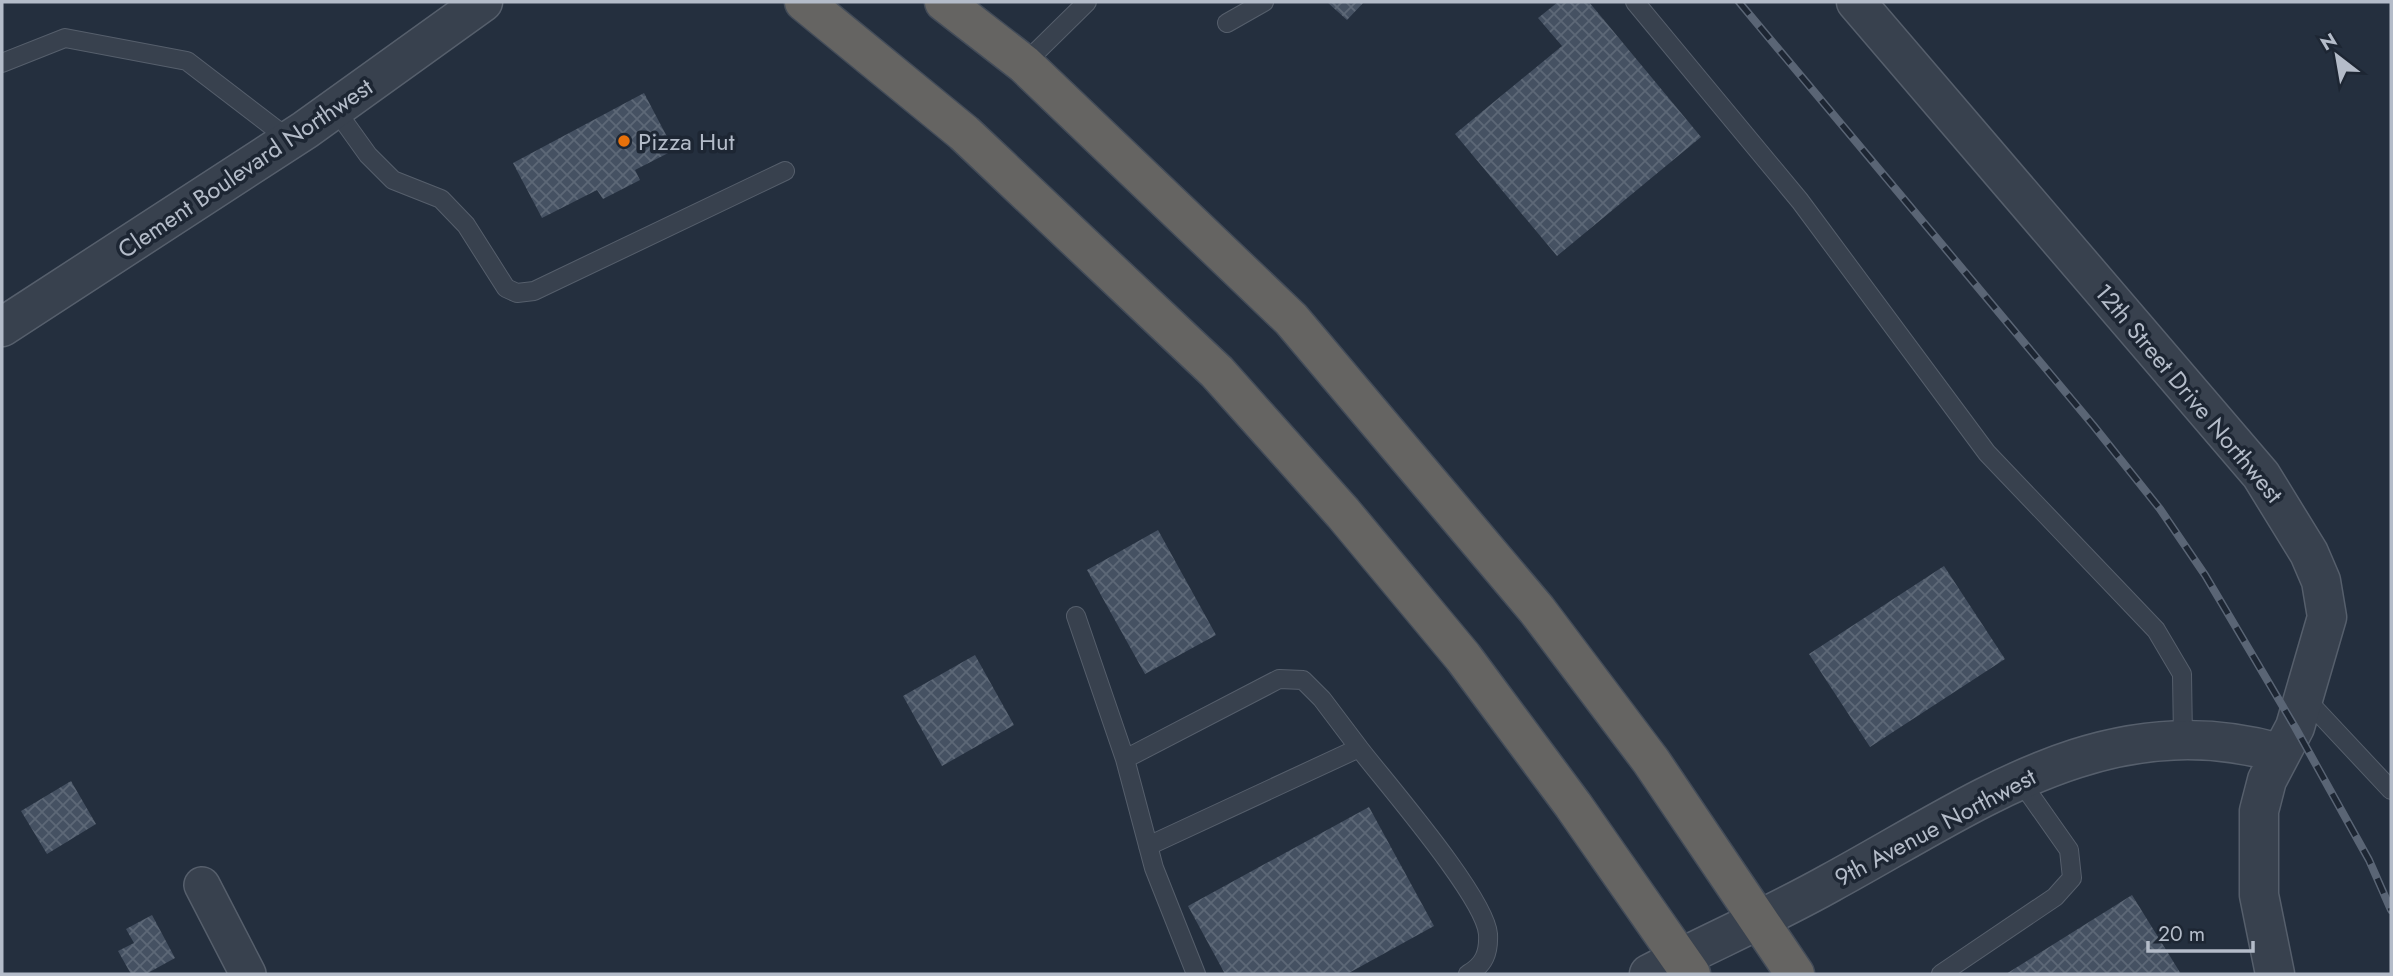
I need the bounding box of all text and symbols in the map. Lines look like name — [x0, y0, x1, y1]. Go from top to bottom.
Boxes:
north arrow — [2302, 21, 2372, 91]
text: N — [2315, 26, 2342, 57]
street label: Clement Boulevard Northwest — [111, 69, 380, 267]
place label: Pizza Hut — [638, 124, 735, 159]
marker: Pizza Hut — [616, 133, 632, 149]
street label: 12th Street Drive Northwest — [2087, 276, 2292, 511]
street label: 9th Avenue Northwest — [1828, 759, 2042, 895]
scale bar — [2148, 909, 2253, 953]
text: 20 m — [2158, 919, 2205, 949]

